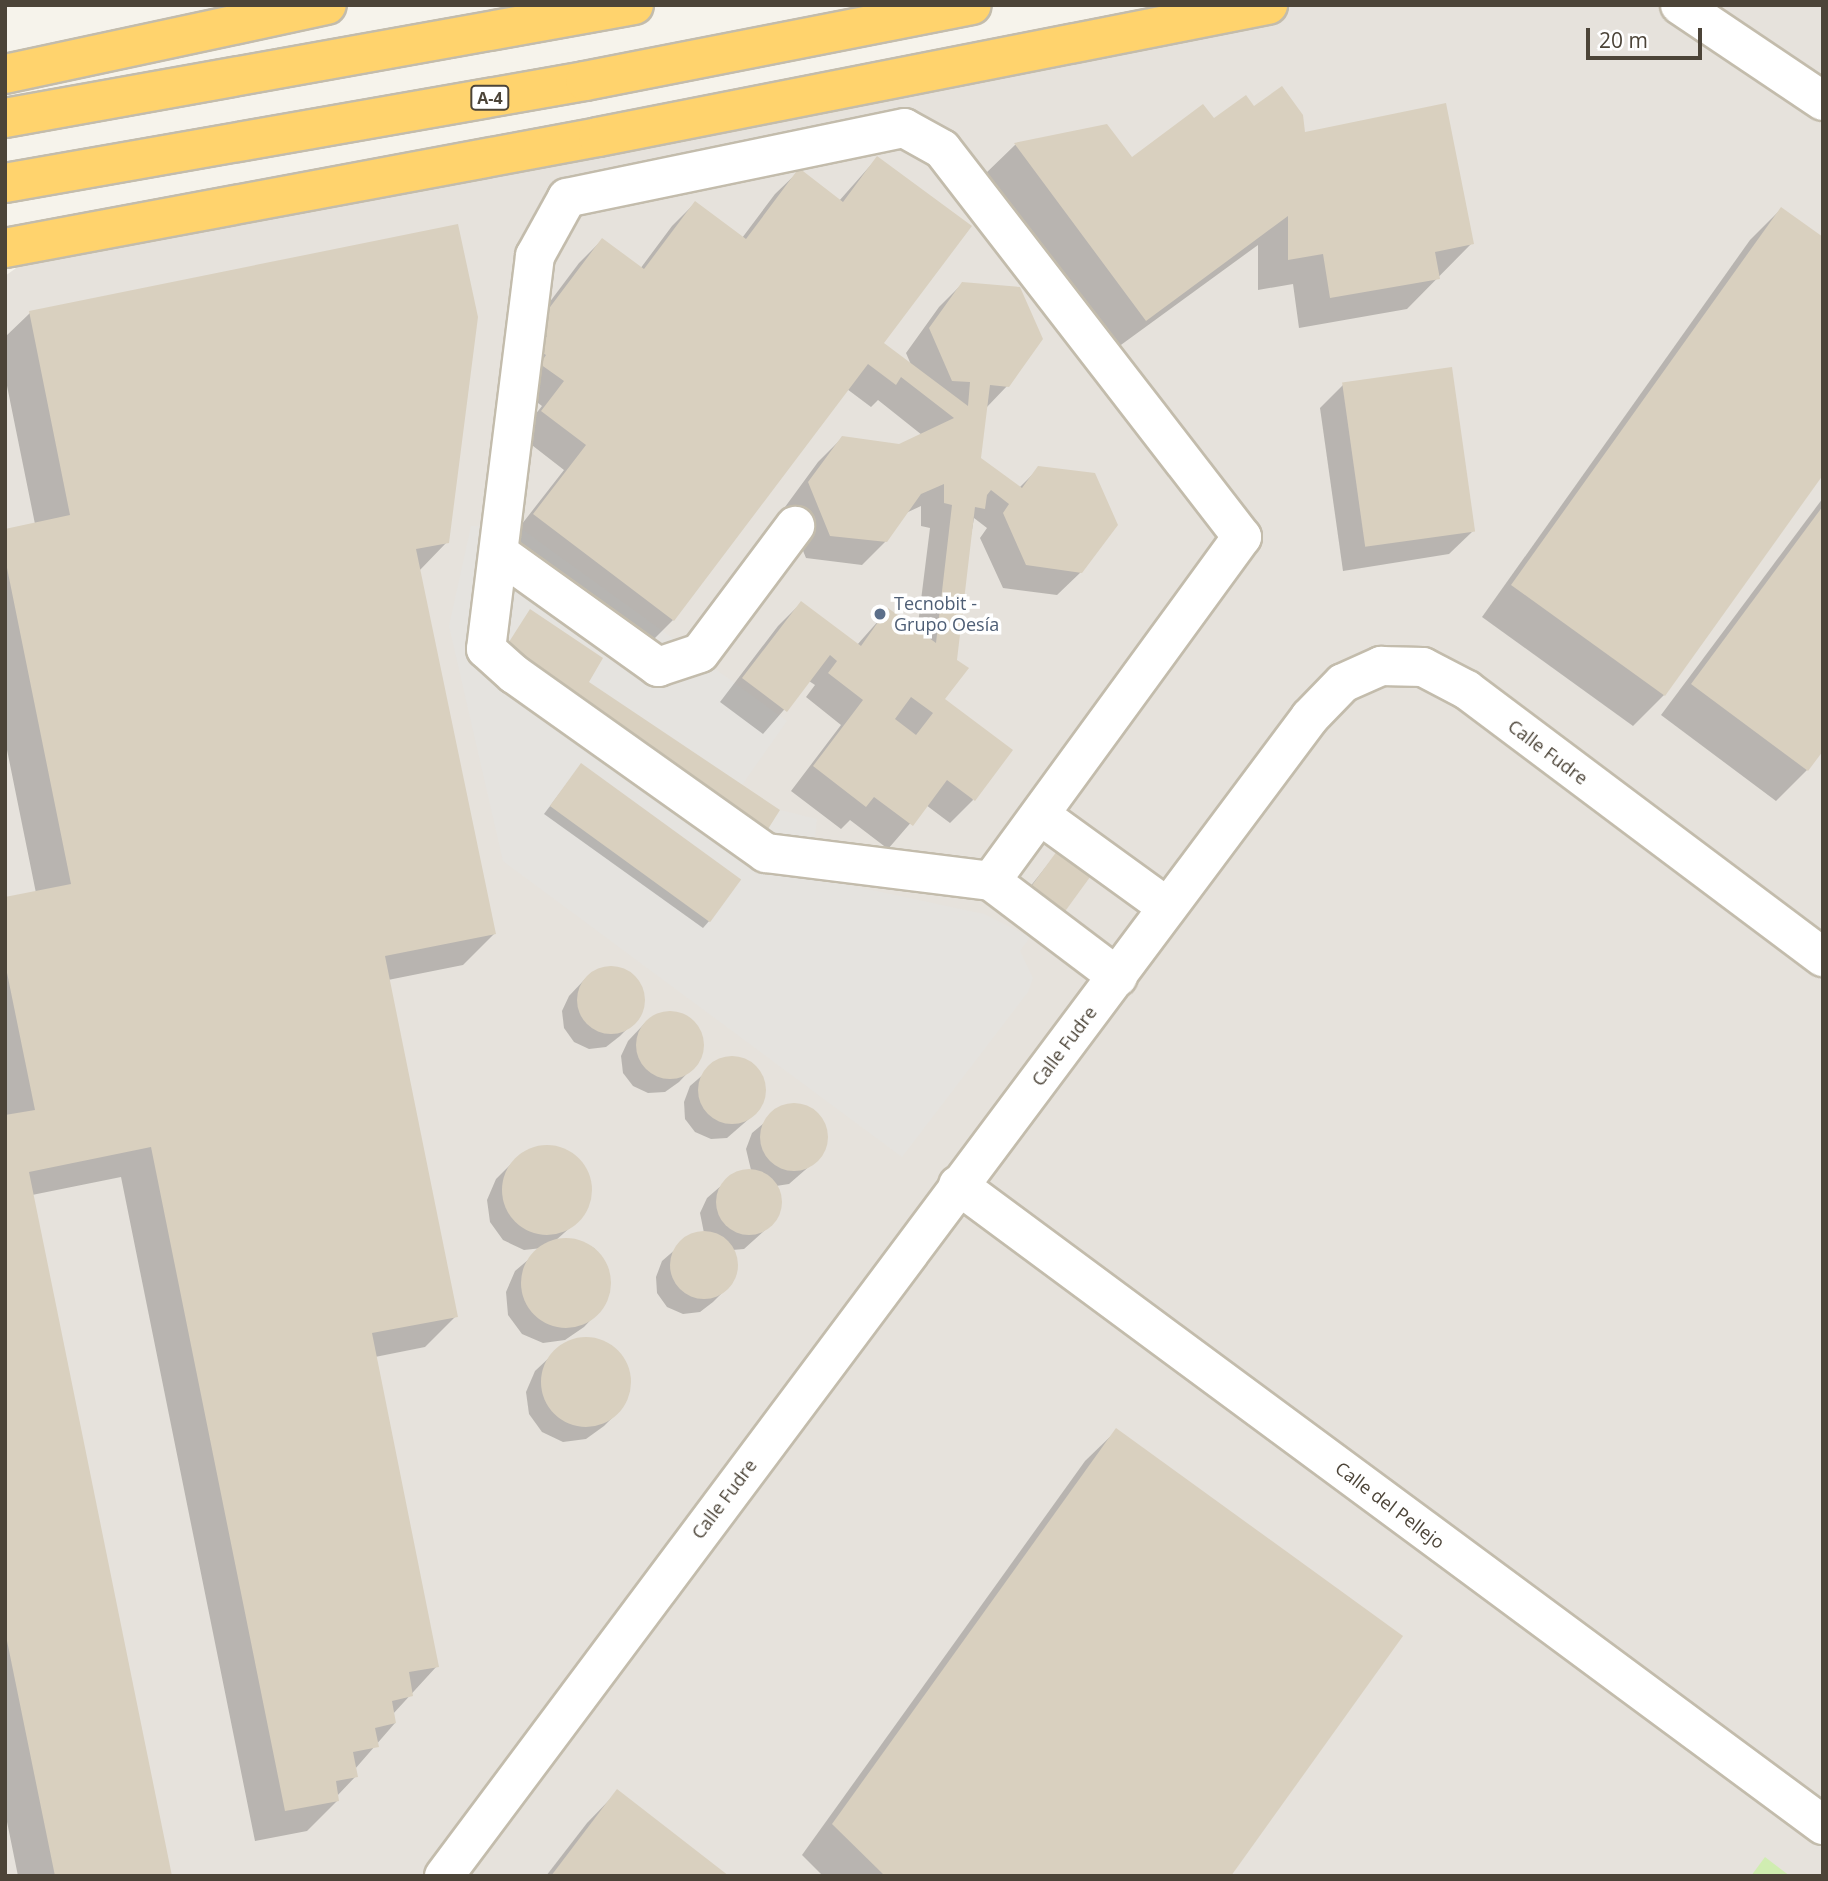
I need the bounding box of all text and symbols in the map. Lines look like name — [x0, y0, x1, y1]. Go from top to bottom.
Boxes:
scale bar — [1590, 14, 1706, 58]
text: 20 m — [1599, 26, 1648, 54]
road number: A-4 — [469, 86, 511, 110]
place label: Tecnobit - Grupo Oesía — [894, 593, 999, 636]
marker: Tecnobit - Grupo Oesía — [872, 606, 888, 622]
street label: Calle Fudre — [1504, 715, 1592, 789]
street label: Calle Fudre — [1027, 1002, 1101, 1090]
street label: Calle Fudre — [687, 1455, 761, 1543]
street label: Calle del Pellejo — [1331, 1457, 1449, 1553]

